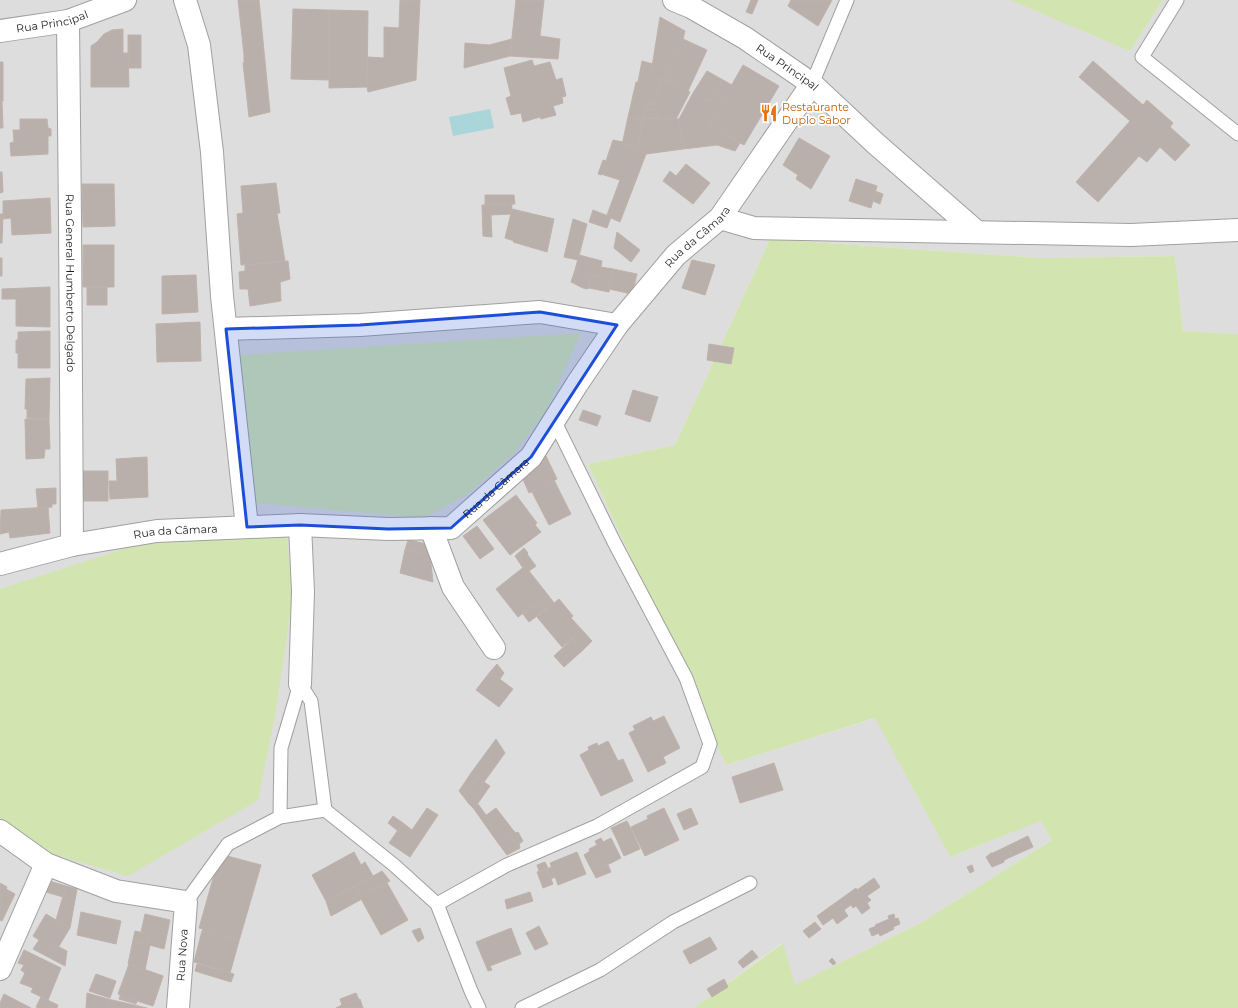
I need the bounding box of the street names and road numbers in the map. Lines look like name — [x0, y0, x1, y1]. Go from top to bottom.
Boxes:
street label: Rua Principal — [15, 7, 90, 36]
street label: Rua Principal — [753, 41, 822, 94]
street label: Rua General Humberto Delgado — [63, 194, 78, 372]
street label: Rua da Câmara — [662, 203, 733, 270]
street label: Rua da Câmara — [460, 455, 532, 521]
street label: Rua da Câmara — [132, 521, 218, 542]
street label: Rua Nova — [173, 928, 191, 982]

